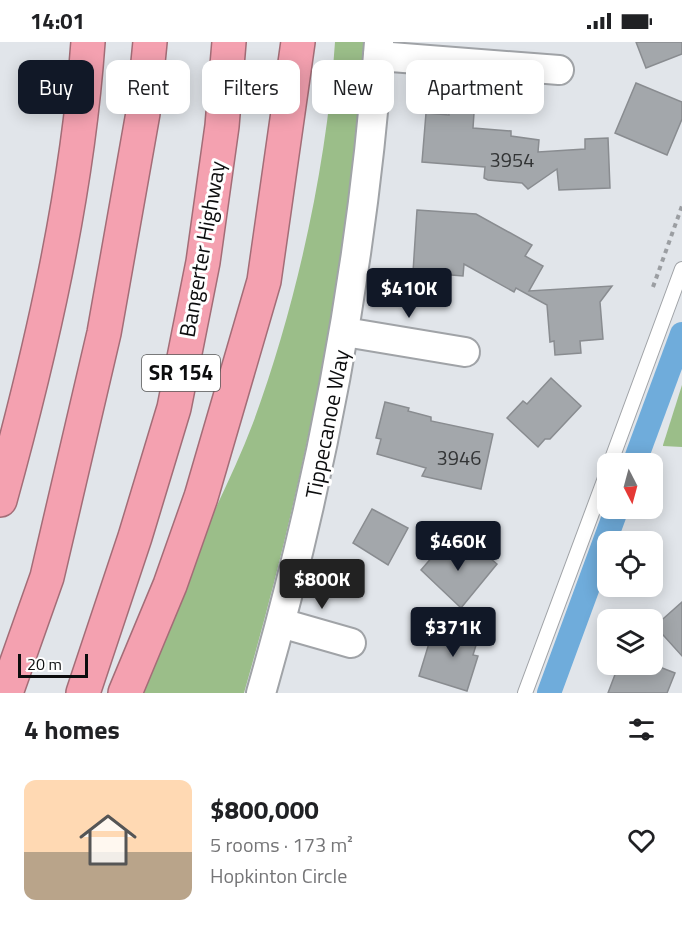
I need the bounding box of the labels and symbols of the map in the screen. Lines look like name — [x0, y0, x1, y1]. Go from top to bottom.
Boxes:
house number: 3954 — [490, 144, 534, 175]
street label: Bangerter Highway — [170, 158, 234, 340]
pin: $410K — [367, 268, 451, 319]
street label: Tippecanoe Way — [296, 346, 358, 502]
road number: SR 154 — [142, 355, 220, 391]
house number: 3946 — [437, 442, 481, 473]
north arrow — [597, 453, 663, 519]
pin: $460K — [416, 521, 500, 572]
pin: $800K — [280, 559, 364, 610]
pin: $371K — [411, 607, 495, 658]
scale bar — [18, 651, 88, 678]

